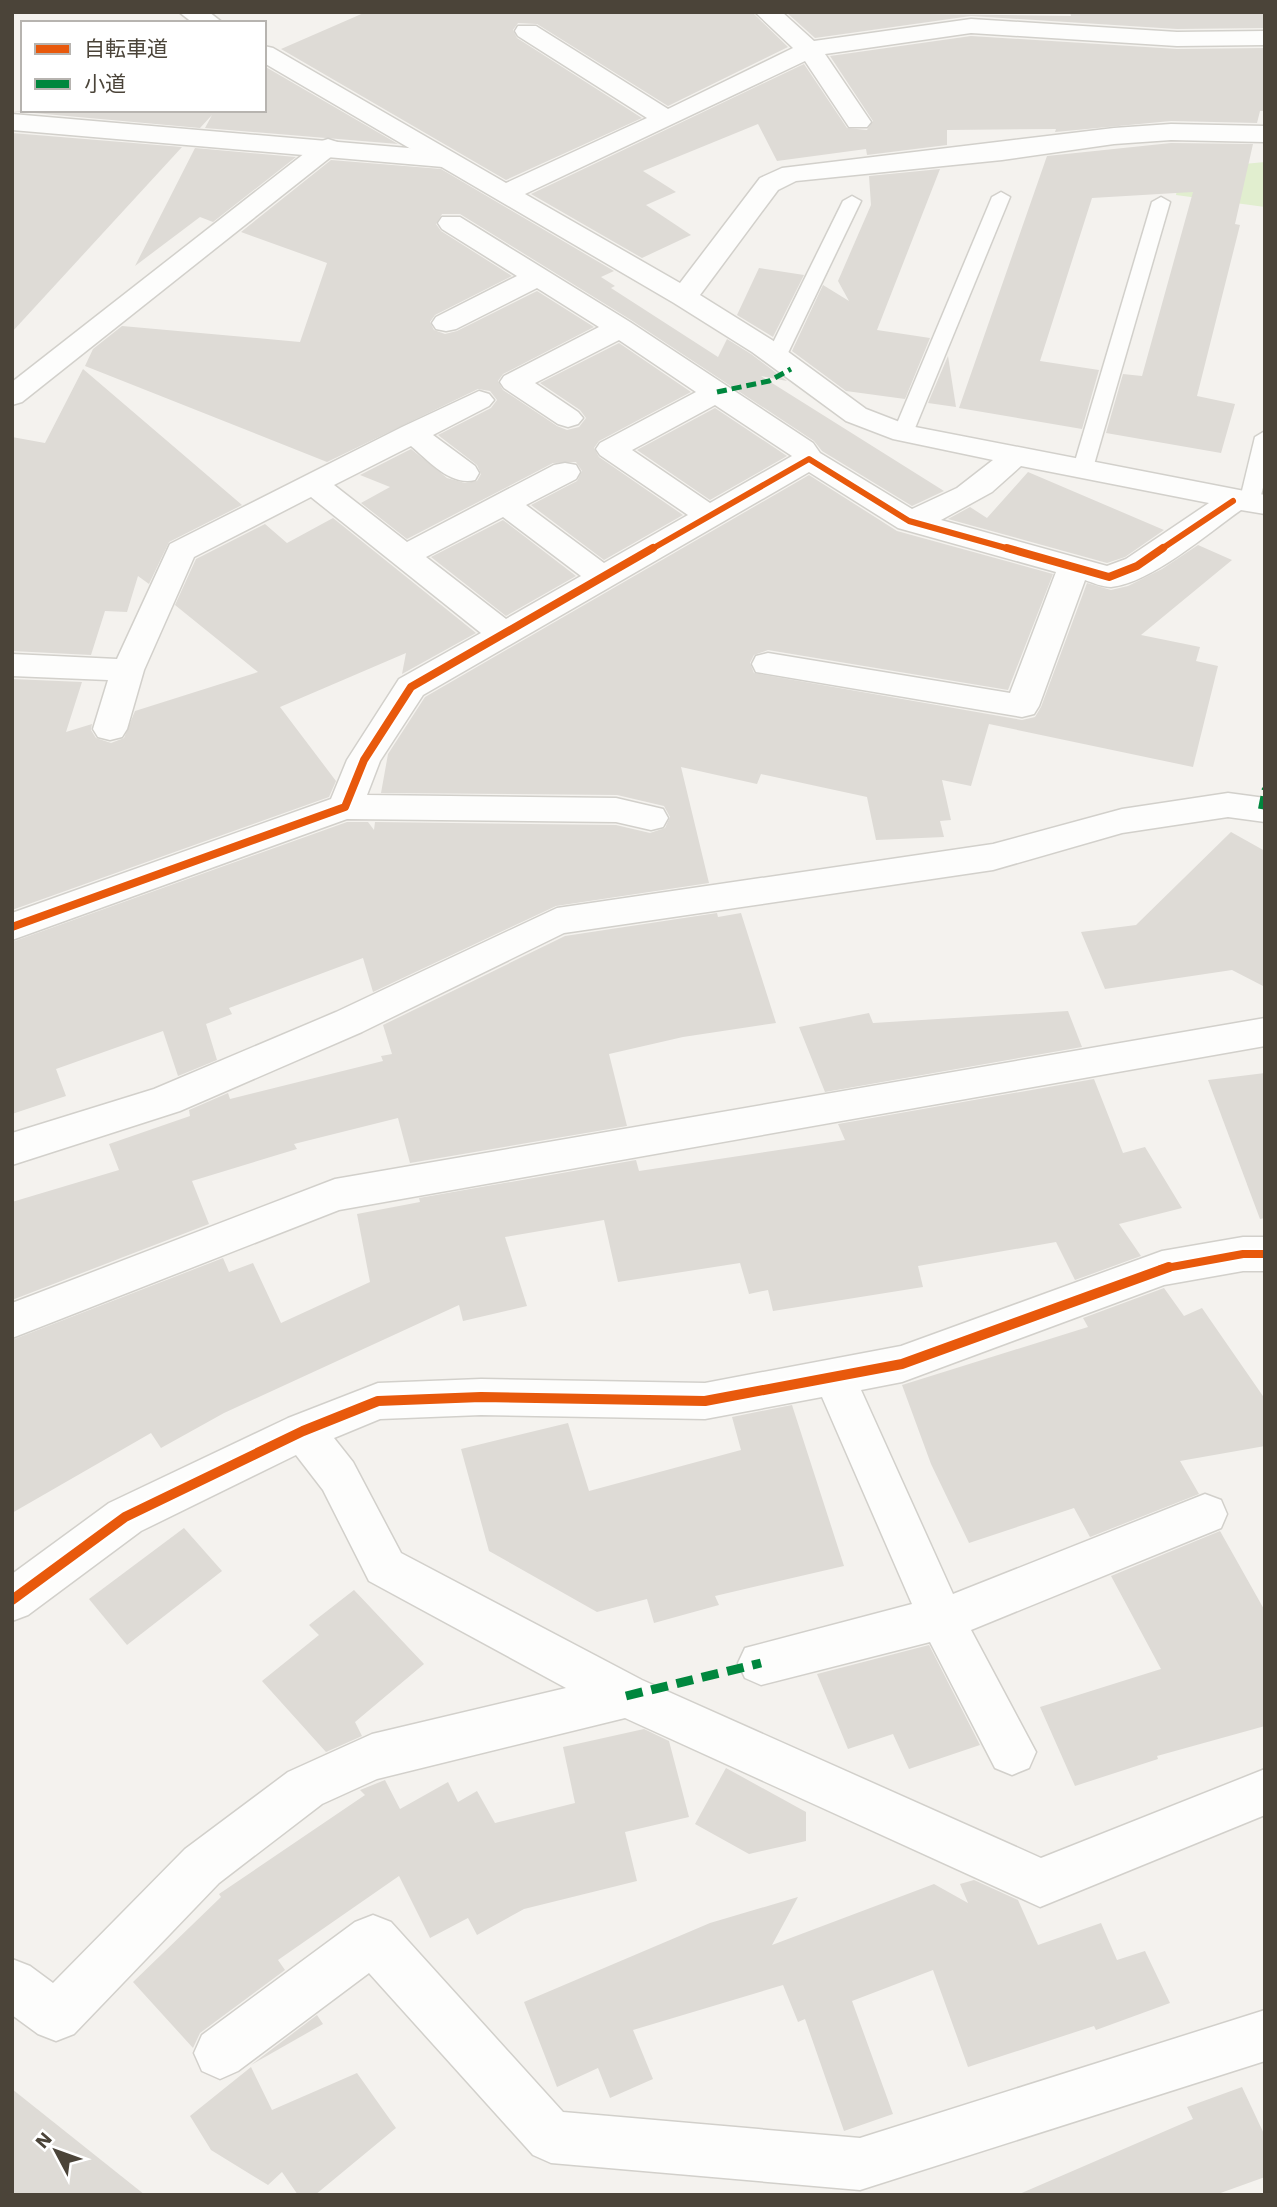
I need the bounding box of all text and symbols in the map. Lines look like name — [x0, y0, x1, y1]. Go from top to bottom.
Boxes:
legend — [21, 21, 266, 112]
text: 自転車道 — [84, 36, 168, 61]
text: 小道 — [84, 71, 126, 96]
north arrow — [21, 2116, 91, 2186]
text: N — [30, 2127, 57, 2153]

